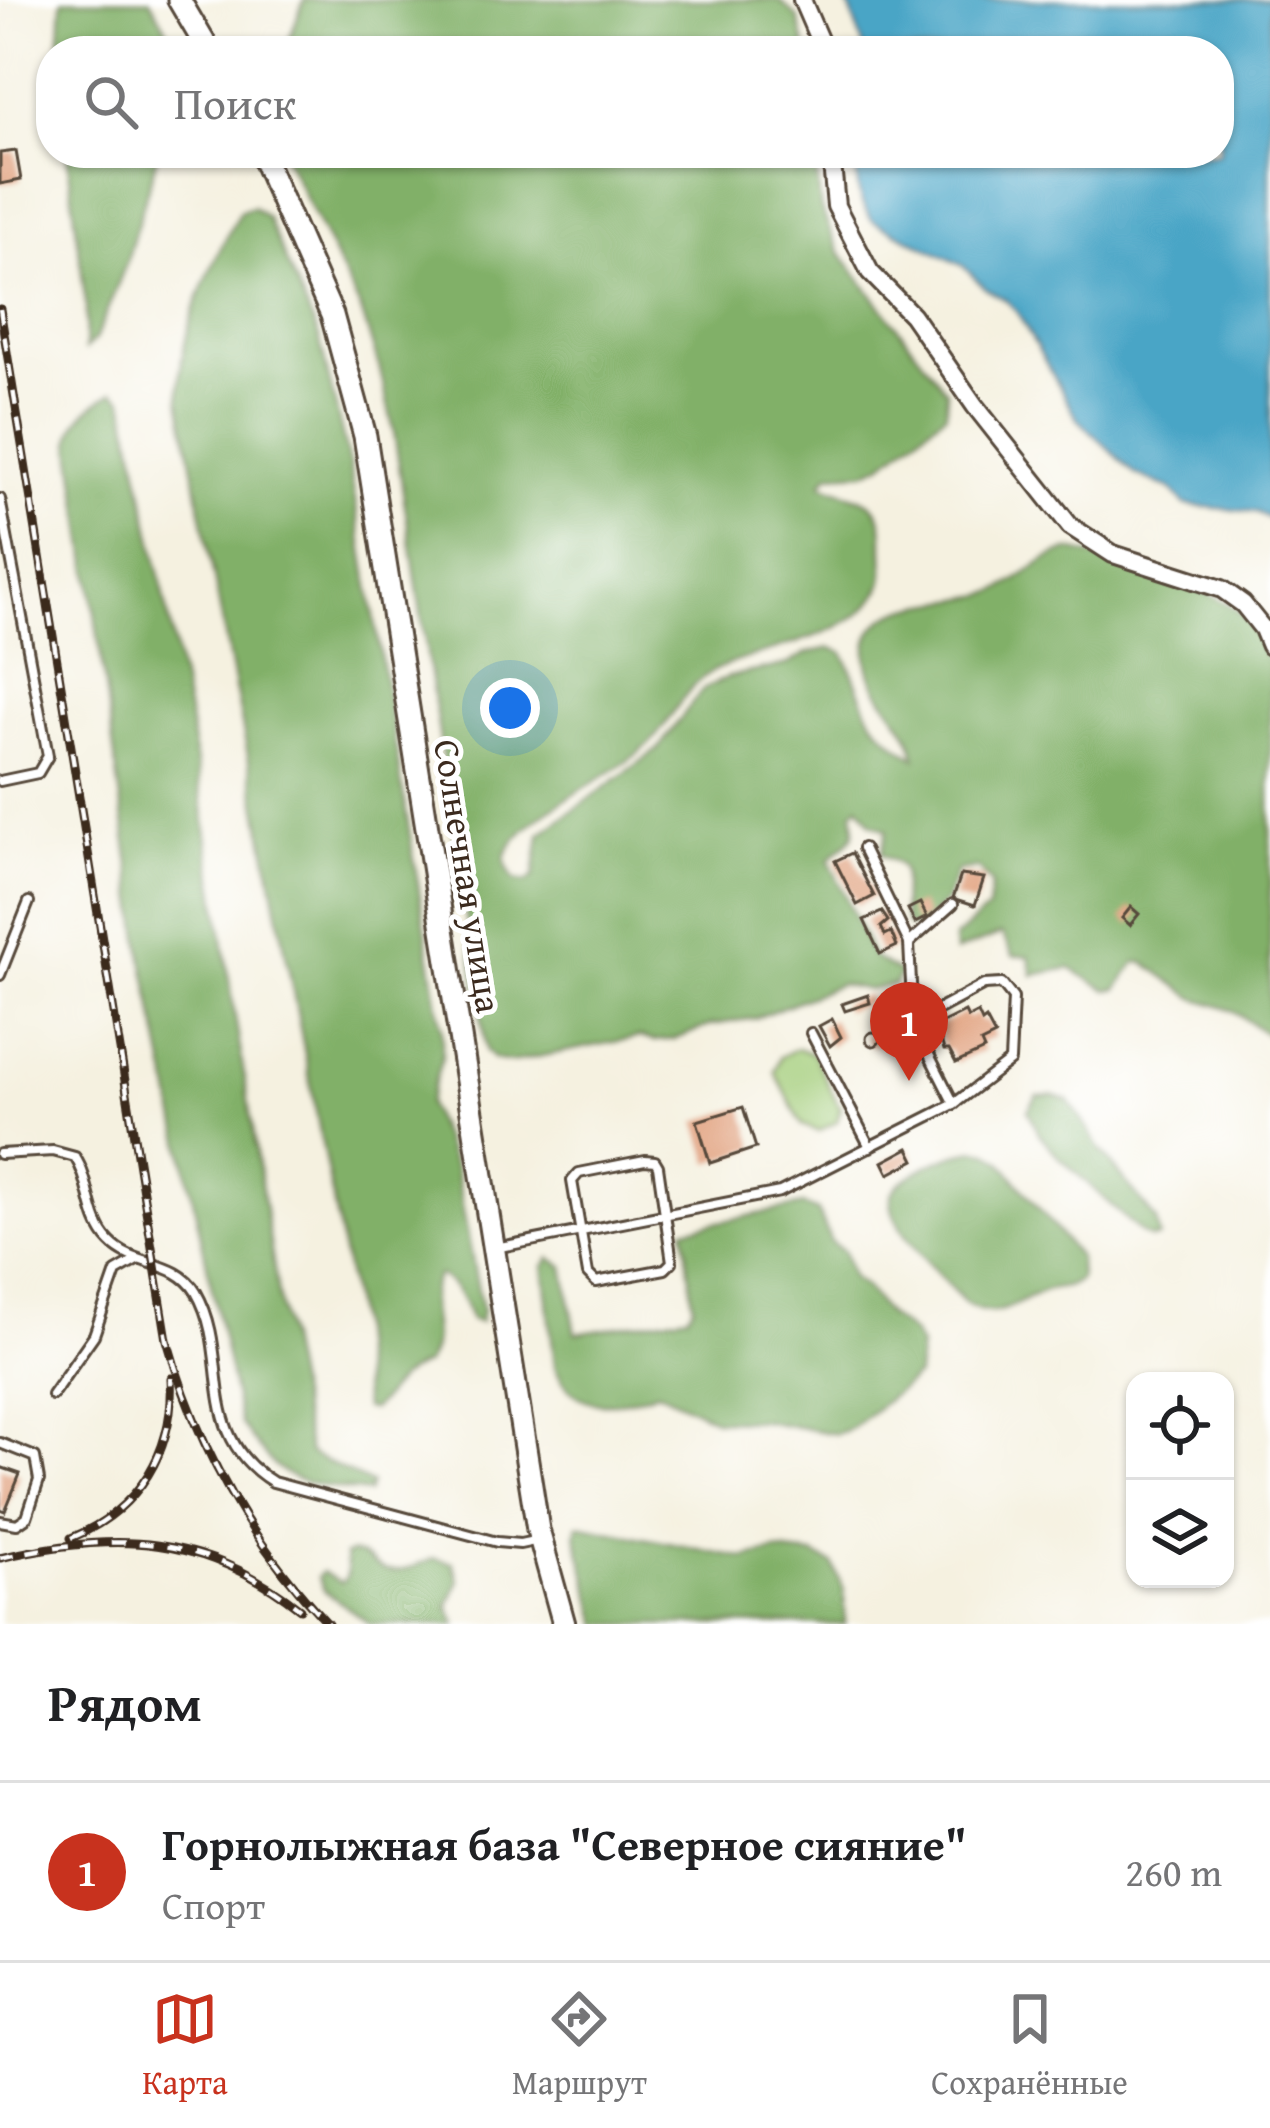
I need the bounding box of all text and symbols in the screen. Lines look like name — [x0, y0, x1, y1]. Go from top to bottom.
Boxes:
search box — [36, 36, 1234, 168]
icon: search — [78, 69, 144, 135]
text: Поиск — [174, 70, 296, 135]
your location — [480, 678, 540, 738]
street label: Солнечная улица — [421, 735, 517, 1017]
pin: 1 — [870, 982, 948, 1081]
map controls — [1126, 1372, 1234, 1588]
button: locate — [1126, 1372, 1234, 1480]
button: layers — [1126, 1480, 1234, 1588]
text: Рядом — [48, 1665, 202, 1740]
text: Горнолыжная база "Северное сияние" — [162, 1811, 967, 1876]
text: 1 — [77, 1843, 97, 1900]
text: 260 m — [1125, 1843, 1222, 1900]
text: Спорт — [162, 1876, 265, 1933]
tab: Карта — [142, 1986, 228, 2106]
tab: Маршрут — [512, 1986, 647, 2106]
tab: Сохранённые — [931, 1986, 1128, 2106]

